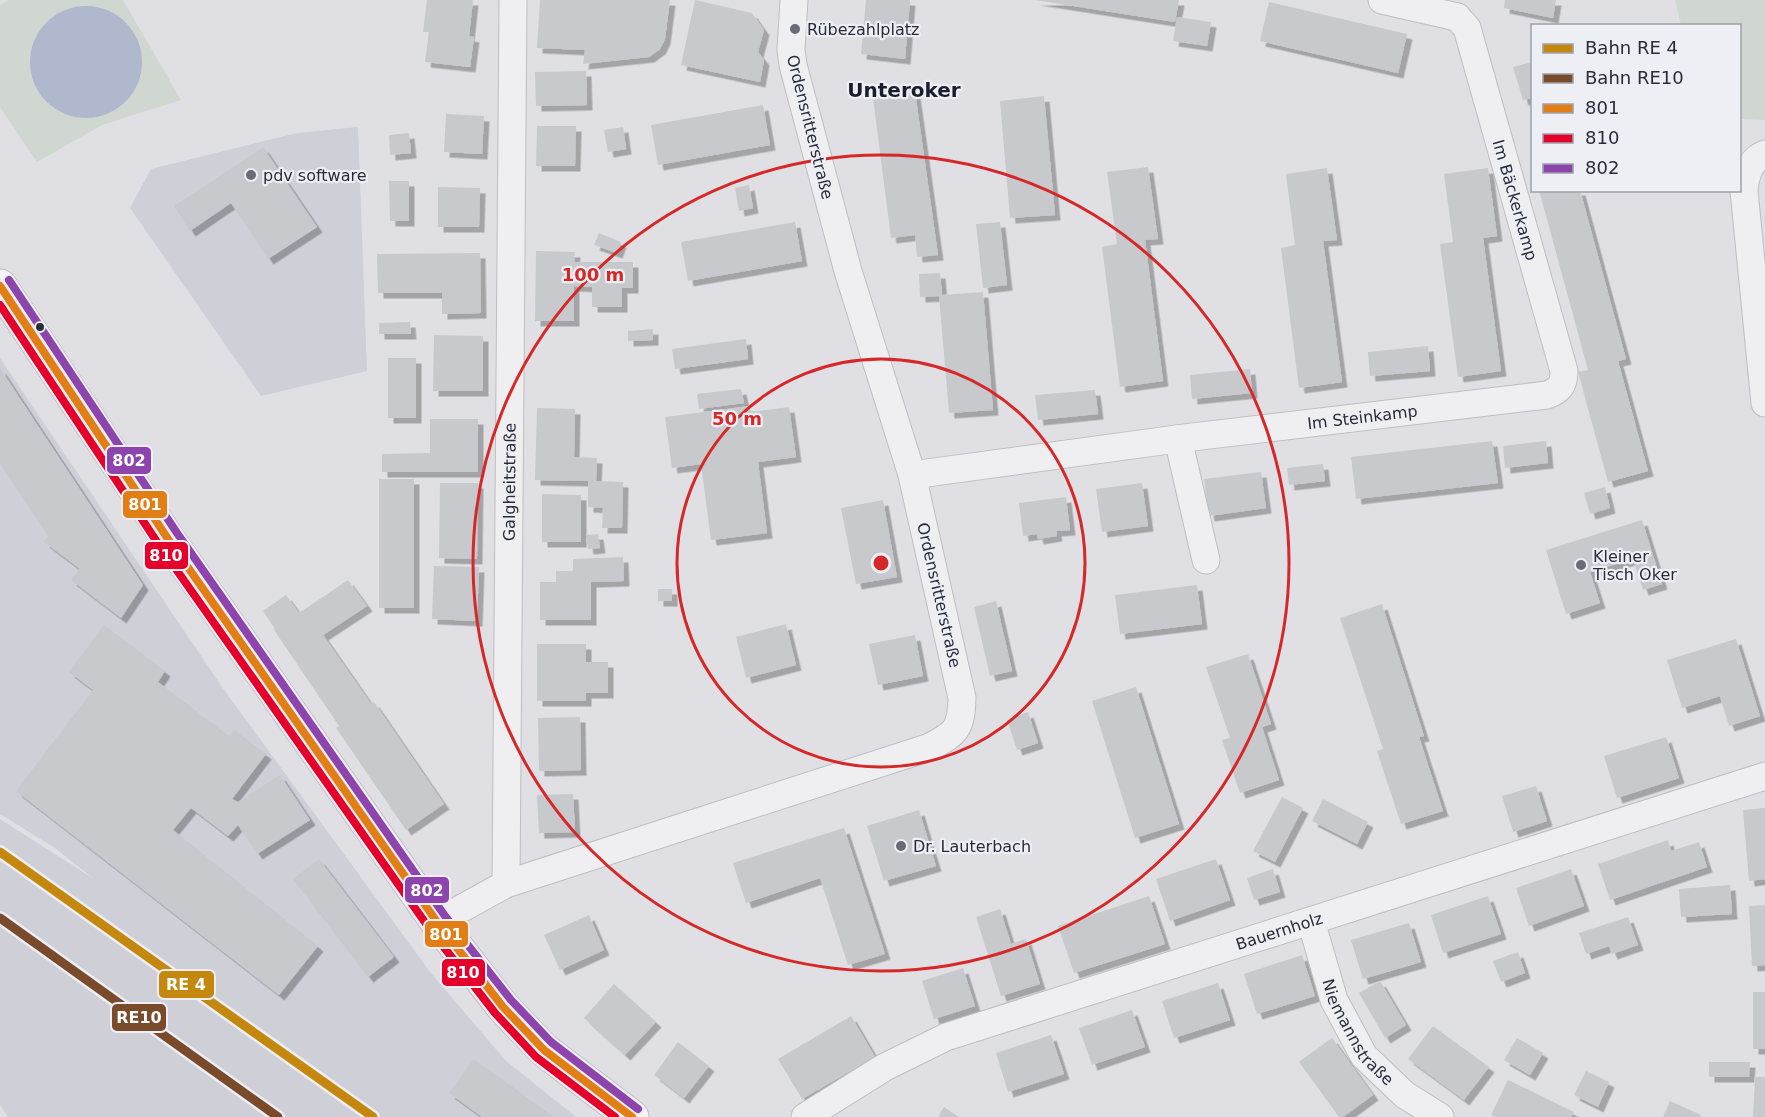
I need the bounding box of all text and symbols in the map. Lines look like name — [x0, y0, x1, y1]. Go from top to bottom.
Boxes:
place label: Rübezahlplatz — [807, 20, 919, 39]
marker: Rübezahlplatz — [788, 22, 802, 36]
legend — [1531, 24, 1741, 192]
text: Bahn RE 4 — [1585, 37, 1678, 58]
street label: Ordensritterstraße — [783, 53, 837, 201]
text: Bahn RE10 — [1585, 67, 1684, 88]
district label: Unteroker — [847, 78, 961, 102]
text: 801 — [1585, 97, 1619, 118]
text: 810 — [1585, 127, 1619, 148]
street label: Im Bäckerkamp — [1489, 137, 1541, 263]
text: 802 — [1585, 157, 1619, 178]
place label: pdv software — [263, 166, 367, 185]
marker: pdv software — [244, 168, 258, 182]
text: 100 m — [562, 264, 624, 285]
unlabelled marker — [34, 321, 46, 333]
street label: Im Steinkamp — [1306, 401, 1418, 433]
text: 50 m — [712, 408, 762, 429]
street label: Galgheitstraße — [499, 423, 519, 541]
line badge: 802 — [106, 446, 152, 475]
text: 802 — [112, 451, 146, 470]
line badge: 801 — [122, 490, 168, 519]
text: 801 — [128, 495, 162, 514]
street label: Ordensritterstraße — [913, 521, 965, 669]
line badge: 810 — [144, 541, 189, 570]
text: 810 — [149, 546, 183, 565]
place label: Kleiner Tisch Oker — [1592, 547, 1677, 584]
centre of rings — [871, 553, 891, 573]
marker: Kleiner Tisch Oker — [1574, 558, 1588, 572]
place label: Dr. Lauterbach — [913, 837, 1031, 856]
marker: Dr. Lauterbach — [894, 839, 908, 853]
line badge: 802 — [404, 876, 450, 904]
text: 802 — [410, 881, 444, 900]
street label: Bauernholz — [1233, 908, 1325, 954]
line badge: 801 — [424, 920, 469, 948]
text: 801 — [429, 925, 463, 944]
line badge: 810 — [441, 958, 486, 987]
text: 810 — [446, 963, 480, 982]
line badge: RE 4 — [158, 970, 215, 999]
text: RE 4 — [166, 975, 206, 994]
street label: Niemannstraße — [1319, 976, 1398, 1089]
line badge: RE10 — [111, 1003, 167, 1032]
text: RE10 — [116, 1008, 162, 1027]

